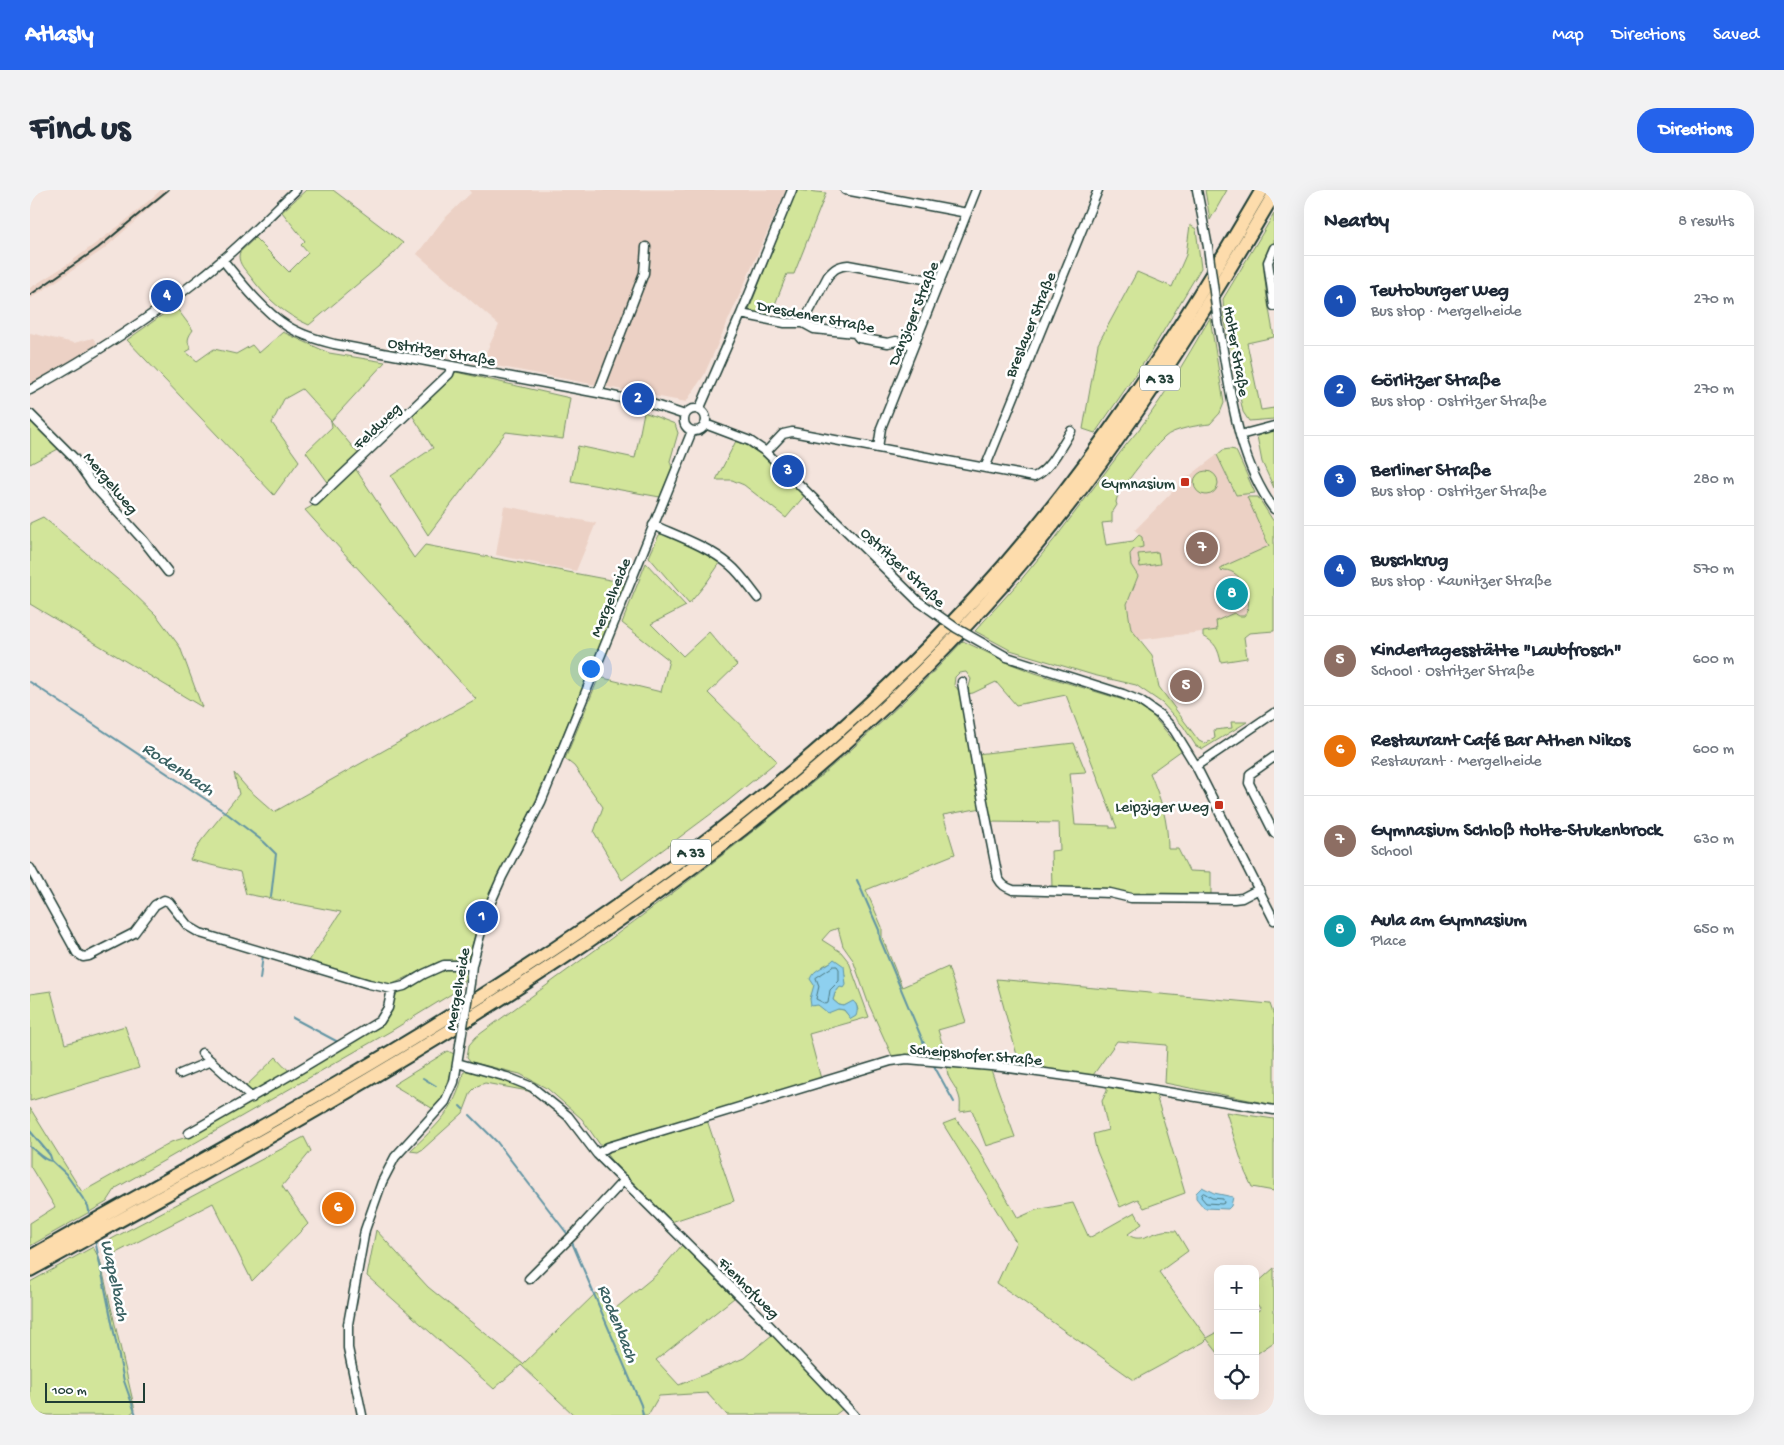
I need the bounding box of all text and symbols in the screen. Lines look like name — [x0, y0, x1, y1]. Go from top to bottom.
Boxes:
text: Atlasly — [25, 21, 94, 50]
text: Map — [1552, 25, 1584, 46]
text: Directions — [1612, 25, 1685, 46]
text: Saved — [1713, 25, 1759, 46]
button: Directions — [1637, 108, 1754, 153]
text: Find us — [30, 110, 130, 151]
text: Nearby — [1324, 210, 1389, 235]
text: 8 results — [1678, 213, 1734, 232]
street label: Danziger Straße — [885, 259, 945, 370]
street label: Breslauer Straße — [1002, 269, 1062, 382]
pin: 4 — [151, 277, 183, 315]
text: Teutoburger Weg — [1371, 280, 1509, 303]
text: 1 — [1337, 291, 1343, 310]
text: 270 m — [1694, 291, 1734, 310]
street label: Dresdener Straße — [754, 298, 877, 339]
text: Bus stop · Mergelheide — [1371, 303, 1521, 322]
street label: Holter Straße — [1217, 305, 1252, 399]
street label: Ostritzer Straße — [386, 335, 497, 372]
road number: A 33 — [1140, 366, 1180, 390]
text: Görlitzer Straße — [1371, 370, 1500, 393]
pin: 2 — [622, 380, 654, 418]
text: 2 — [1336, 381, 1344, 400]
text: 270 m — [1694, 381, 1734, 400]
text: Bus stop · Ostritzer Straße — [1371, 393, 1547, 412]
street label: Feldweg — [350, 400, 406, 456]
street label: Mergelweg — [78, 449, 141, 519]
pin: 3 — [772, 452, 804, 490]
text: Berliner Straße — [1371, 460, 1491, 483]
text: 3 — [1336, 471, 1344, 490]
text: 280 m — [1693, 471, 1734, 490]
place label: Gymnasium — [1101, 476, 1176, 495]
marker: Gymnasium — [1179, 476, 1191, 488]
text: Bus stop · Ostritzer Straße — [1371, 483, 1547, 502]
street label: Ostritzer Straße — [855, 524, 948, 613]
pin: 7 — [1186, 529, 1218, 567]
text: Buschkrug — [1371, 550, 1448, 573]
street label: Mergelheide — [588, 555, 637, 641]
text: 4 — [1336, 561, 1344, 580]
text: 570 m — [1693, 561, 1734, 580]
text: Bus stop · Kaunitzer Straße — [1371, 573, 1552, 592]
pin: 8 — [1216, 575, 1248, 613]
text: Kindertagesstätte "Laubfrosch" — [1371, 640, 1622, 663]
text: 5 — [1336, 651, 1344, 670]
text: 600 m — [1693, 651, 1734, 670]
your location — [578, 656, 604, 682]
text: School · Ostritzer Straße — [1371, 663, 1534, 682]
pin: 5 — [1170, 667, 1202, 705]
text: Restaurant Café Bar Athen Nikos — [1371, 730, 1630, 753]
water label: Rodenbach — [138, 738, 218, 802]
text: 6 — [1336, 741, 1344, 760]
text: 600 m — [1693, 741, 1734, 760]
text: Restaurant · Mergelheide — [1371, 753, 1542, 772]
place label: Leipziger Weg — [1115, 799, 1209, 818]
marker: Leipziger Weg — [1213, 799, 1225, 811]
text: Gymnasium Schloß Holte-Stukenbrock — [1371, 820, 1662, 843]
text: 7 — [1336, 831, 1344, 850]
text: 630 m — [1693, 831, 1734, 850]
road number: A 33 — [671, 840, 711, 864]
text: School — [1371, 843, 1413, 862]
pin: 1 — [466, 898, 498, 936]
text: Aula am Gymnasium — [1371, 910, 1527, 933]
text: 8 — [1336, 921, 1344, 940]
text: 650 m — [1693, 921, 1734, 940]
text: Place — [1371, 933, 1406, 952]
street label: Mergelheide — [443, 946, 476, 1033]
street label: Scheipshofer Straße — [909, 1041, 1043, 1072]
pin: 6 — [322, 1189, 354, 1227]
water label: Wapelbach — [95, 1238, 132, 1323]
street label: Fienhofweg — [712, 1254, 782, 1324]
map controls — [1214, 1265, 1259, 1400]
button: + — [1214, 1265, 1259, 1310]
water label: Rodenbach — [592, 1282, 642, 1366]
button: − — [1214, 1310, 1259, 1355]
button: locate — [1214, 1355, 1259, 1400]
scale bar — [45, 1380, 145, 1403]
text: 100 m — [52, 1383, 87, 1400]

